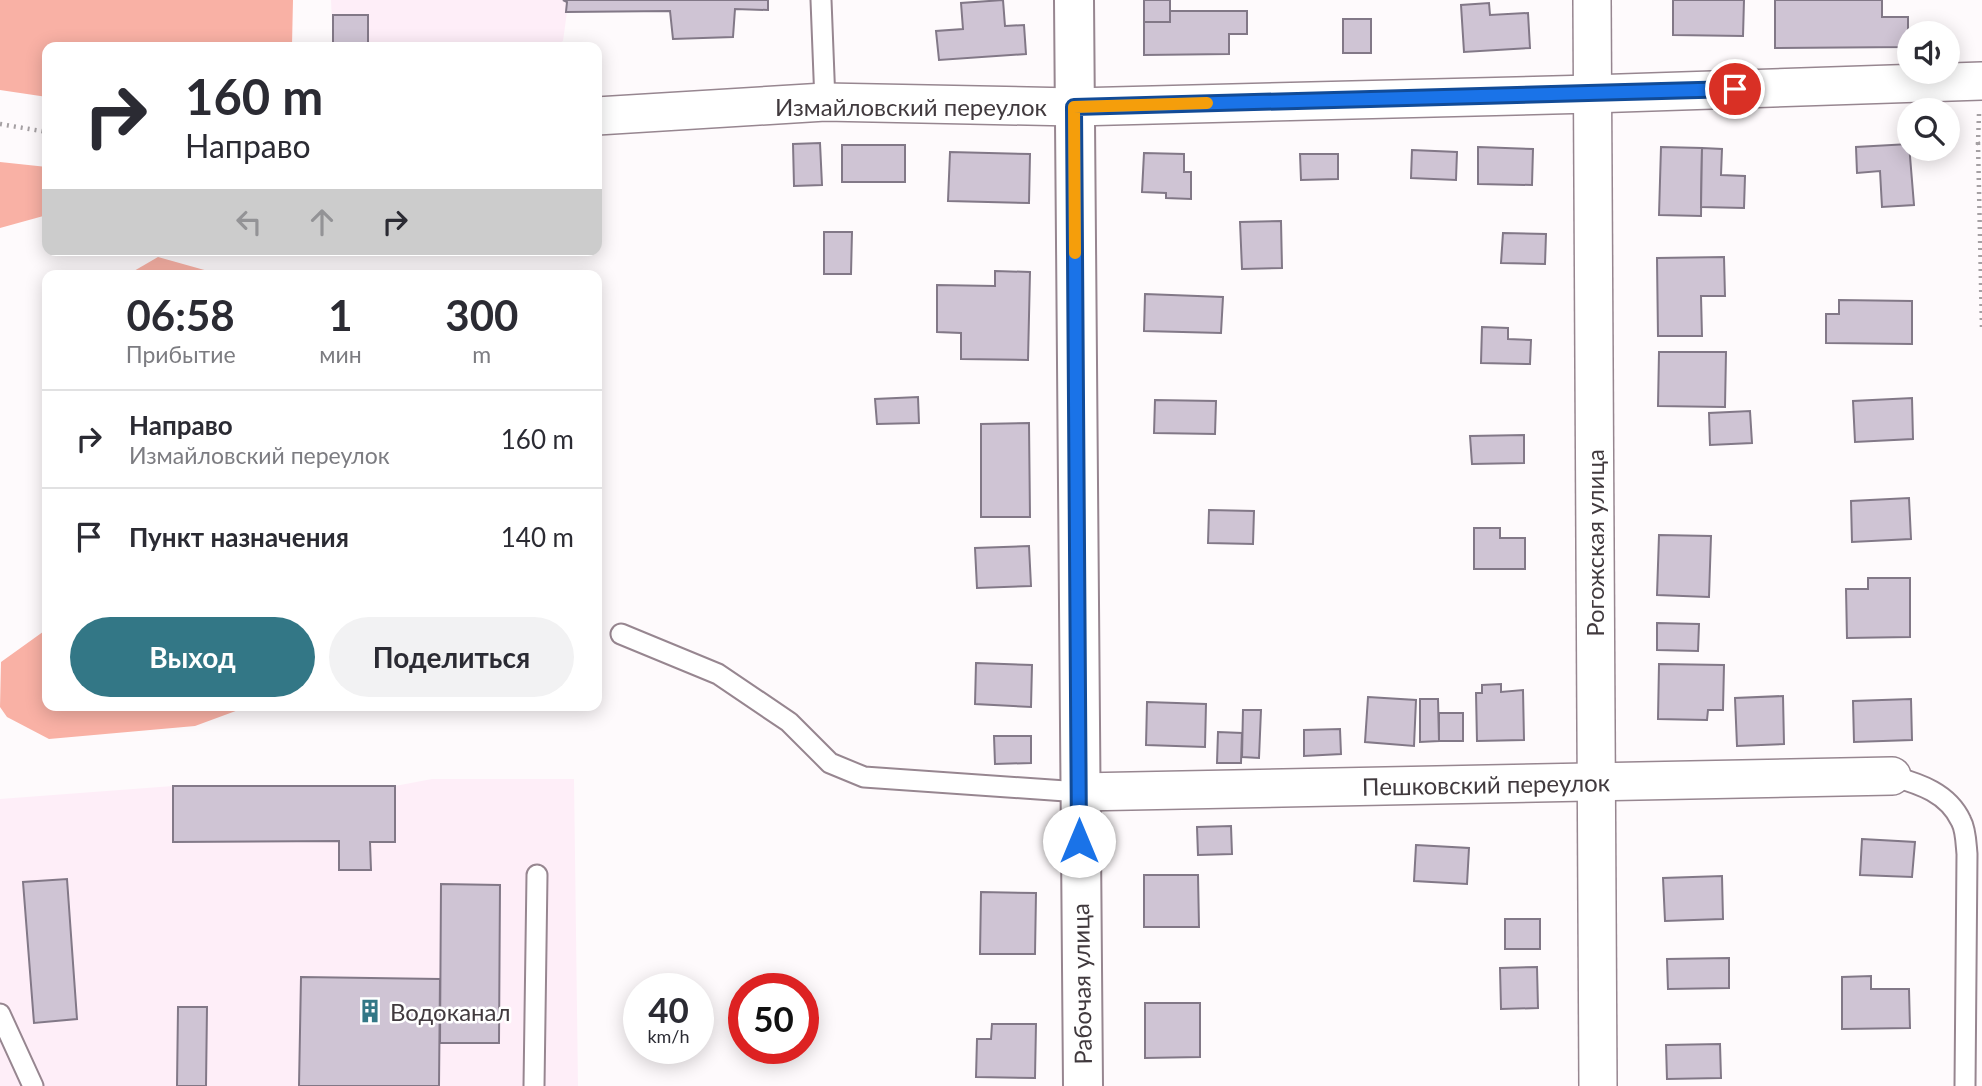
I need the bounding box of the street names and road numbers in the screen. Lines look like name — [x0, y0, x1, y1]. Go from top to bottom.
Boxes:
street label: Измайловский переулок — [775, 92, 1048, 121]
street label: Рогожская улица — [1580, 449, 1609, 637]
street label: Пешковский переулок — [1362, 767, 1611, 801]
street label: Рабочая улица — [1065, 903, 1097, 1065]

